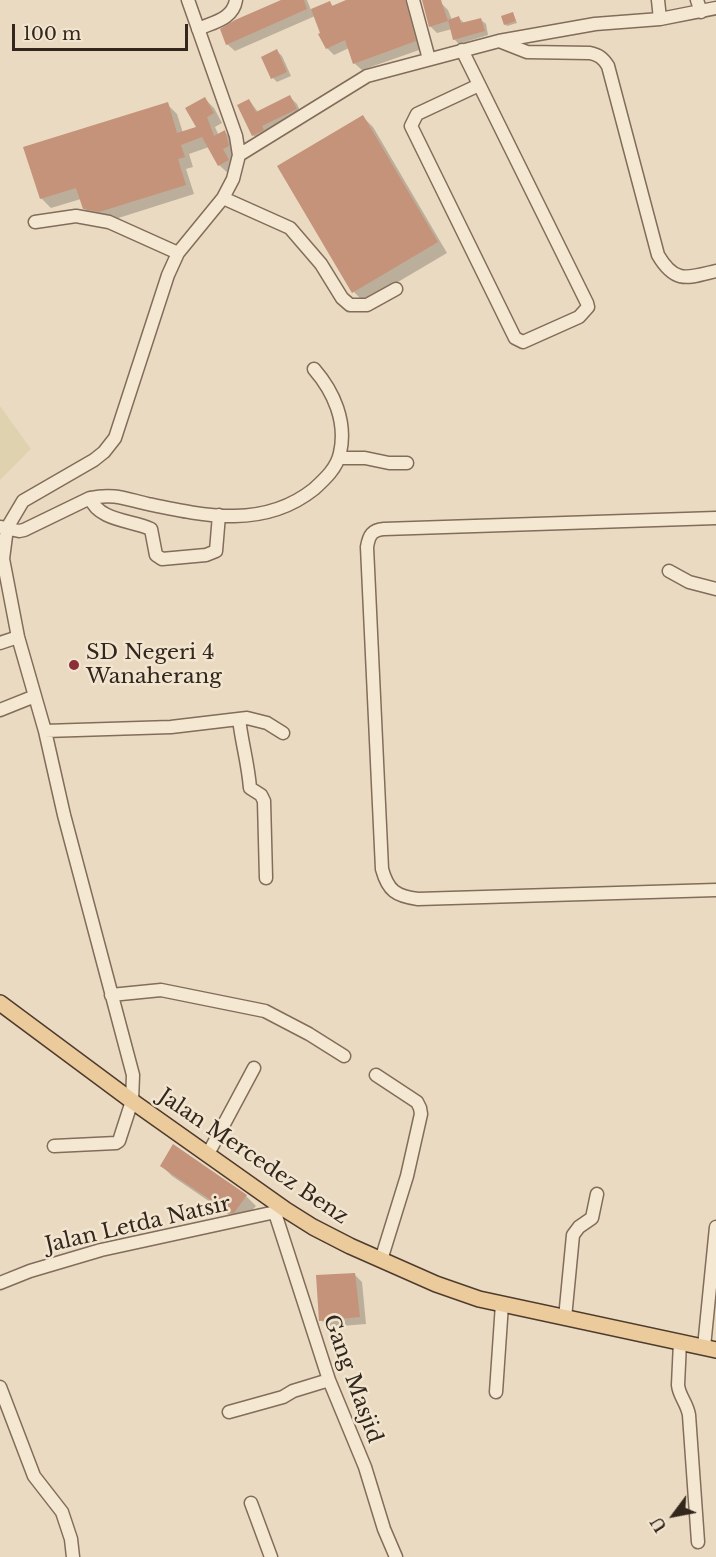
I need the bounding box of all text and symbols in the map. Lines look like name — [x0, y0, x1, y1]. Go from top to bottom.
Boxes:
scale bar — [15, 12, 190, 50]
text: 100 m — [23, 23, 81, 45]
place label: SD Negeri 4 Wanaherang — [86, 640, 222, 690]
marker: SD Negeri 4 Wanaherang — [67, 658, 81, 672]
street label: Jalan Mercedez Benz — [153, 1084, 353, 1230]
street label: Jalan Letda Natsir — [43, 1191, 233, 1259]
street label: Gang Masjid — [317, 1311, 387, 1447]
north arrow — [644, 1485, 704, 1545]
text: U — [647, 1513, 671, 1536]

